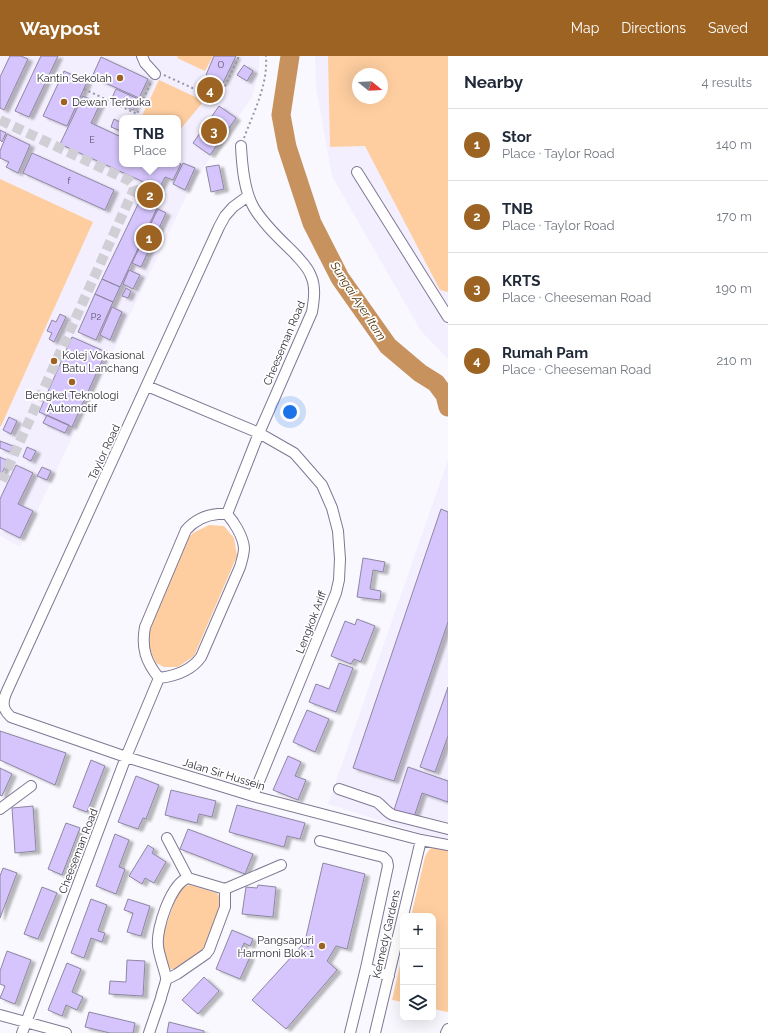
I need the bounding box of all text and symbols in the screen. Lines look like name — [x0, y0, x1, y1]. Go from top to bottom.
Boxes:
text: Waypost — [20, 17, 100, 39]
text: Map — [571, 20, 599, 36]
text: Directions — [621, 20, 686, 36]
text: Saved — [708, 20, 748, 36]
house number: O — [218, 60, 225, 70]
north arrow — [352, 68, 388, 104]
place label: Kantin Sekolah — [37, 72, 112, 85]
text: Nearby — [464, 72, 523, 92]
marker: Kantin Sekolah — [115, 73, 125, 83]
pin: 4 — [197, 75, 223, 105]
text: 4 results — [701, 75, 752, 90]
place label: Dewan Terbuka — [72, 96, 151, 109]
marker: Dewan Terbuka — [59, 97, 69, 107]
popup — [119, 115, 181, 167]
pin: 3 — [201, 116, 227, 146]
text: TNB — [133, 125, 164, 143]
text: Stor — [502, 128, 532, 146]
house number: E — [89, 135, 95, 145]
text: 1 — [474, 137, 480, 152]
text: 140 m — [716, 137, 752, 152]
text: Place — [133, 143, 167, 158]
text: Place · Taylor Road — [502, 146, 615, 161]
house number: f — [68, 176, 72, 186]
pin: 2 — [137, 180, 163, 210]
text: TNB — [502, 200, 533, 218]
text: 2 — [473, 209, 481, 224]
text: 170 m — [716, 209, 752, 224]
text: Place · Taylor Road — [502, 218, 615, 233]
pin: 1 — [136, 223, 162, 253]
water label: Sungai Ayer Itam — [327, 258, 389, 343]
text: KRTS — [502, 272, 540, 290]
text: 3 — [473, 281, 481, 296]
text: 190 m — [716, 281, 752, 296]
text: Place · Cheeseman Road — [502, 290, 651, 305]
street label: Cheeseman Road — [261, 299, 308, 387]
house number: P2 — [91, 312, 101, 322]
text: Rumah Pam — [502, 344, 588, 362]
place label: Kolej Vokasional Batu Lanchang — [62, 349, 144, 375]
text: 4 — [473, 353, 481, 368]
text: 210 m — [716, 353, 752, 368]
marker: Kolej Vokasional Batu Lanchang — [49, 356, 59, 366]
text: Place · Cheeseman Road — [502, 362, 651, 377]
marker: Bengkel Teknologi Automotif — [67, 377, 77, 387]
place label: Bengkel Teknologi Automotif — [25, 389, 119, 415]
your location — [280, 402, 300, 422]
street label: Taylor Road — [86, 422, 123, 482]
street label: Lengkok Ariff — [293, 588, 330, 656]
street label: Jalan Sir Hussein — [181, 756, 267, 793]
street label: Cheeseman Road — [56, 807, 101, 896]
street label: Kennedy Gardens — [370, 889, 403, 980]
map controls — [400, 913, 436, 1021]
button: + — [400, 913, 436, 949]
place label: Pangsapuri Harmoni Blok 1 — [238, 934, 314, 960]
marker: Pangsapuri Harmoni Blok 1 — [317, 941, 327, 951]
button: − — [400, 949, 436, 985]
button: layers — [400, 985, 436, 1021]

